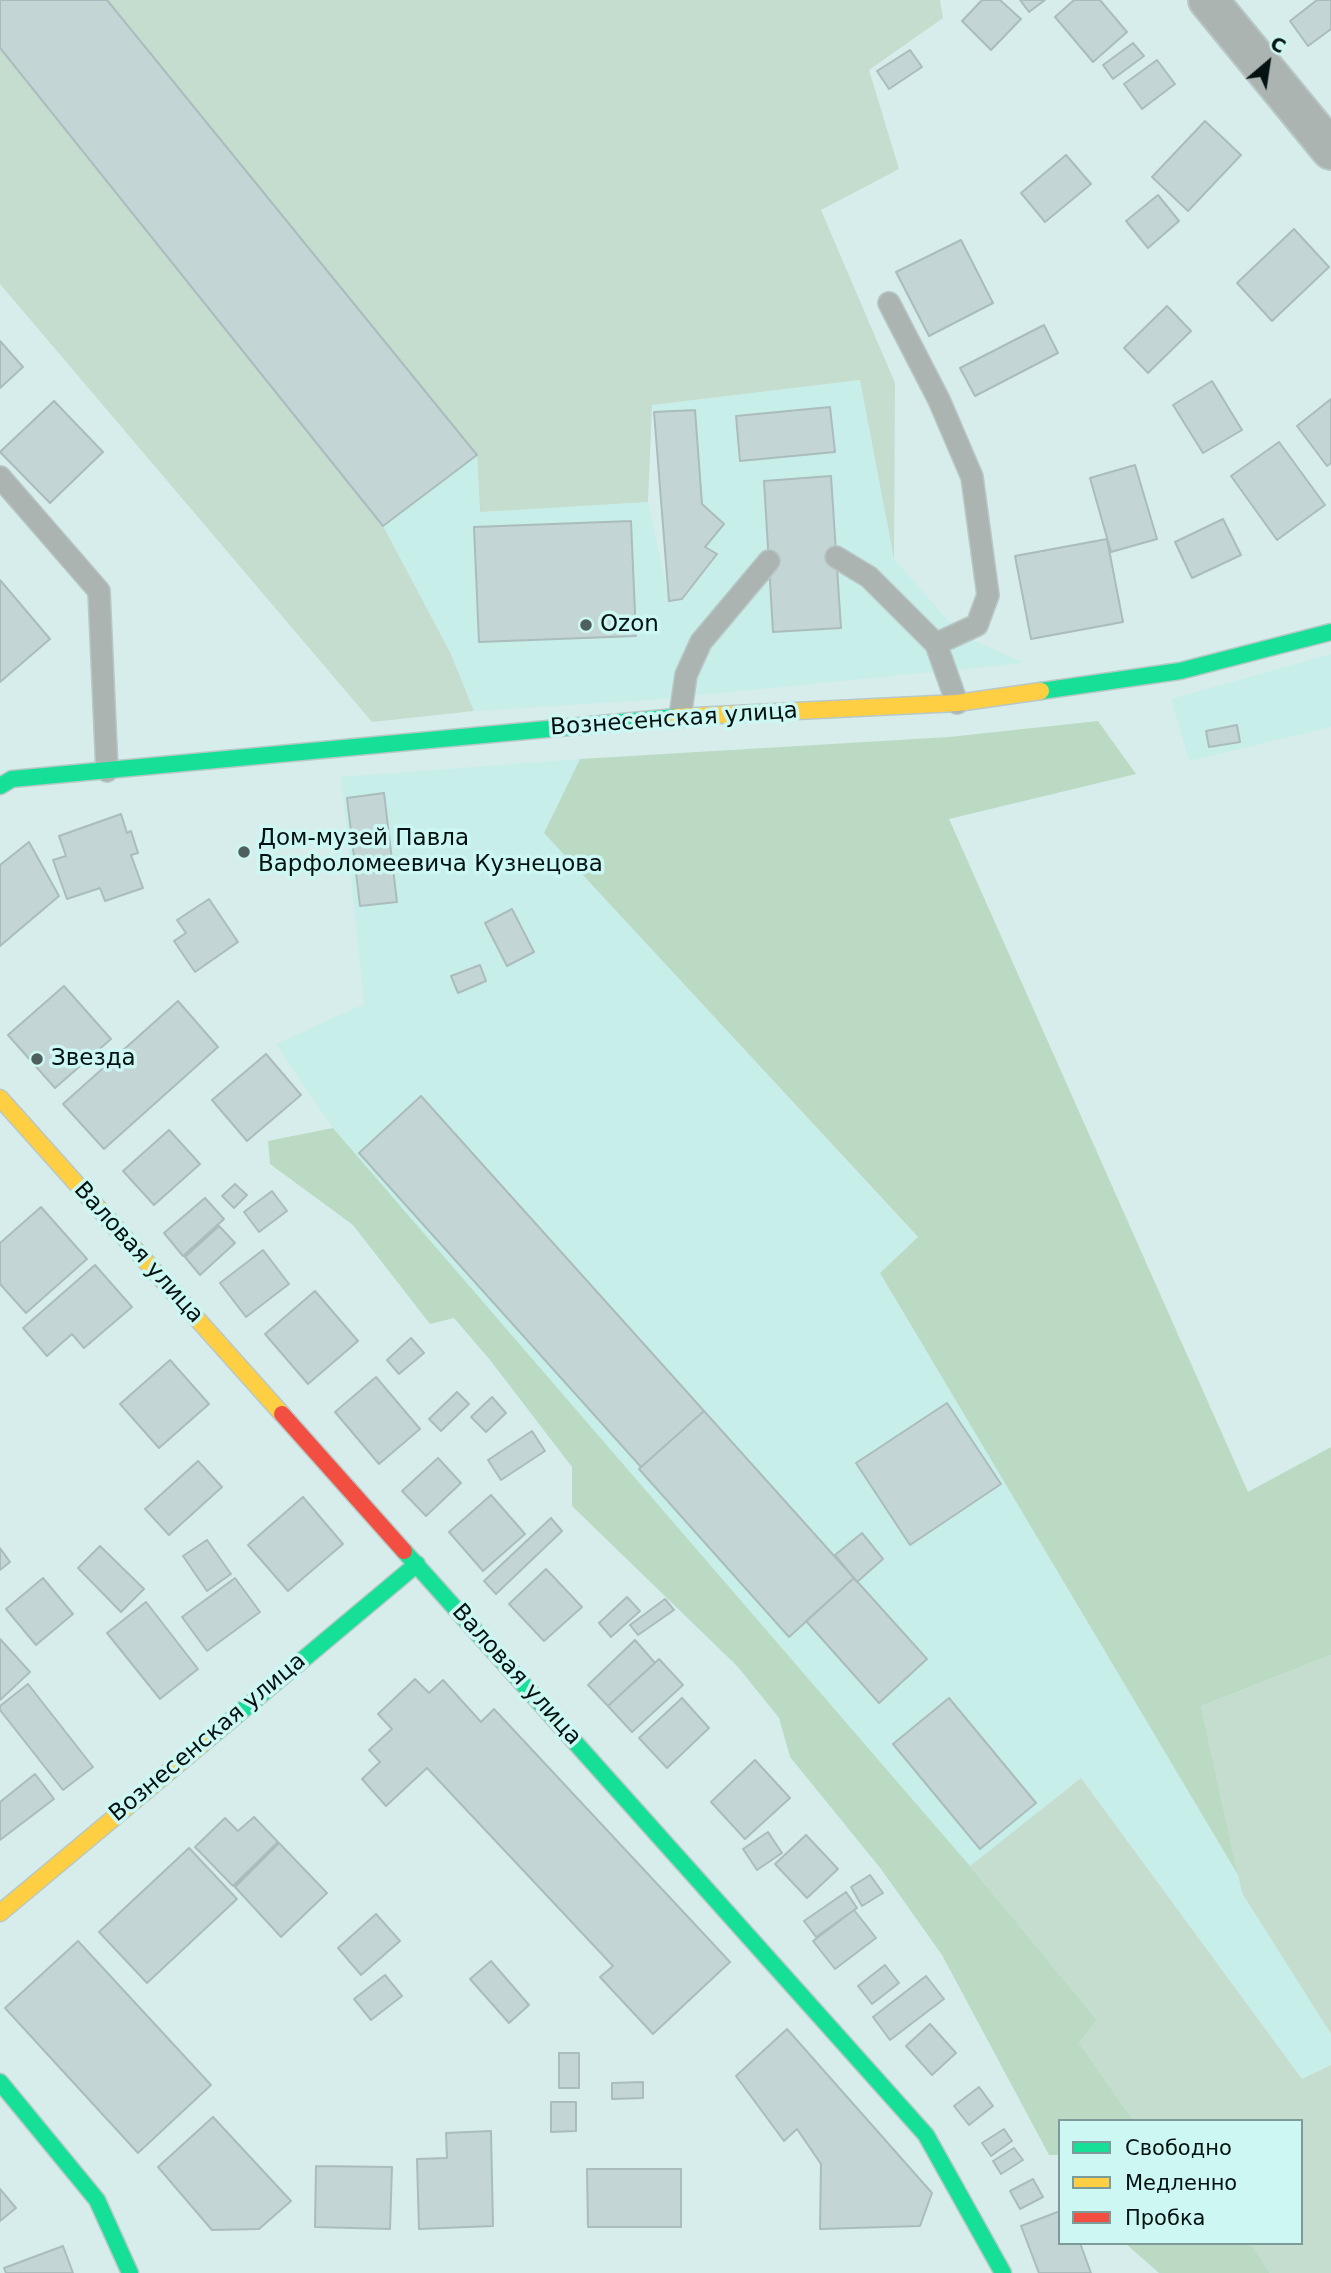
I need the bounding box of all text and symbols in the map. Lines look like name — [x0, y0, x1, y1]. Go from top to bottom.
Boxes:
north arrow — [1233, 28, 1303, 98]
text: С — [1267, 32, 1290, 58]
place label: Ozon — [600, 611, 659, 639]
marker: Ozon — [578, 617, 594, 633]
street label: Вознесенская улица — [549, 698, 799, 742]
place label: Дом-музей Павла Варфоломеевича Кузнецова — [258, 825, 603, 879]
marker: Дом-музей Павла Варфоломеевича Кузнецова — [236, 844, 252, 860]
place label: Звезда — [51, 1045, 136, 1073]
marker: Звезда — [29, 1051, 45, 1067]
street label: Валовая улица — [67, 1177, 209, 1329]
street label: Валовая улица — [445, 1599, 587, 1751]
street label: Вознесенская улица — [104, 1648, 312, 1828]
legend — [1058, 2119, 1303, 2245]
text: Свободно — [1125, 2136, 1232, 2160]
text: Медленно — [1125, 2171, 1237, 2195]
text: Пробка — [1125, 2206, 1205, 2230]

